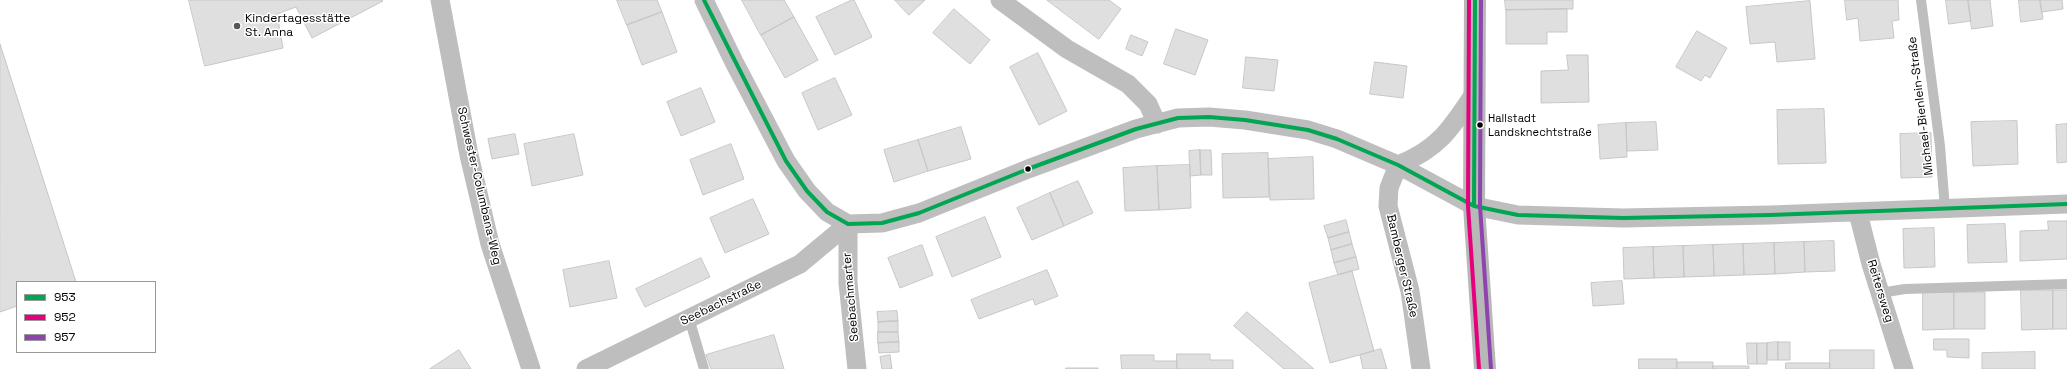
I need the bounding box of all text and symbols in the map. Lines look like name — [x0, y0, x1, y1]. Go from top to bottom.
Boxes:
place label: Kindertagesstätte St. Anna — [245, 12, 350, 40]
marker: Kindertagesstätte St. Anna — [232, 21, 242, 31]
street label: Michael-Bienlein-Straße — [1905, 36, 1937, 176]
street label: Schwester-Columbana-Weg — [454, 106, 504, 266]
place label: Hallstadt Landsknechtstraße — [1488, 112, 1592, 138]
marker: Hallstadt Landsknechtstraße — [1475, 120, 1485, 130]
unlabelled marker — [1023, 164, 1033, 174]
street label: Bamberger Straße — [1383, 213, 1421, 319]
street label: Seebachmarter — [840, 252, 862, 342]
street label: Reitersweg — [1864, 258, 1896, 324]
street label: Seebachstraße — [678, 277, 764, 329]
legend — [16, 281, 156, 353]
text: 953 — [54, 289, 76, 305]
text: 952 — [54, 309, 76, 325]
text: 957 — [54, 329, 75, 345]

